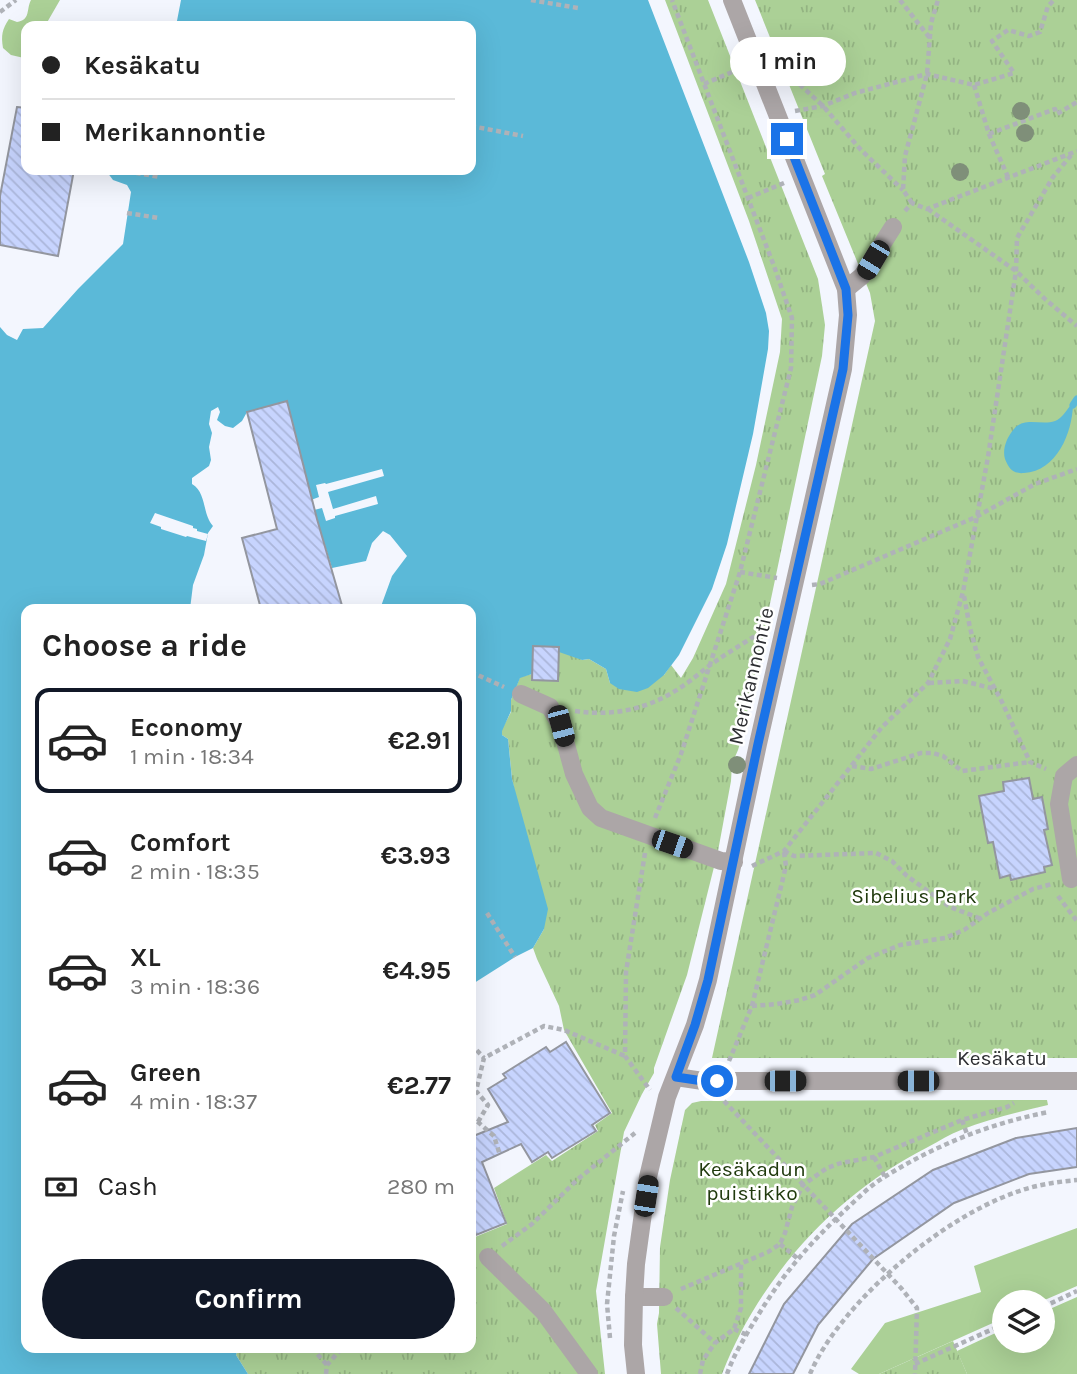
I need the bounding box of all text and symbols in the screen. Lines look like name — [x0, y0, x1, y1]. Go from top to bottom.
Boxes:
callout: 1 min — [729, 38, 845, 86]
text: 1 min — [759, 48, 817, 75]
text: Kesäkatu — [84, 50, 201, 81]
text: Merikannontie — [84, 117, 266, 148]
route end — [771, 123, 803, 155]
car — [854, 237, 893, 283]
street label: Merikannontie — [724, 605, 778, 747]
text: Choose a ride — [42, 627, 247, 664]
car — [546, 703, 577, 749]
icon: car — [46, 709, 109, 772]
text: Economy — [130, 712, 242, 743]
text: €2.91 — [388, 725, 451, 756]
text: 1 min · 18:34 — [130, 743, 254, 770]
icon: car — [46, 824, 109, 887]
text: Comfort — [130, 827, 231, 858]
car — [649, 827, 696, 861]
text: €3.93 — [381, 840, 451, 871]
text: 2 min · 18:35 — [130, 858, 260, 885]
park label: Sibelius Park — [851, 884, 977, 908]
icon: car — [46, 939, 109, 1002]
text: XL — [130, 942, 161, 973]
text: €4.95 — [382, 955, 451, 986]
text: 3 min · 18:36 — [130, 973, 260, 1000]
street label: Kesäkatu — [957, 1046, 1047, 1070]
icon: car — [46, 1054, 109, 1117]
text: Green — [130, 1057, 202, 1088]
route start — [701, 1065, 733, 1097]
text: €2.77 — [387, 1070, 451, 1101]
car — [765, 1071, 807, 1092]
car — [898, 1071, 940, 1092]
text: 4 min · 18:37 — [130, 1088, 257, 1115]
park label: Kesäkadun puistikko — [698, 1157, 806, 1205]
icon: cash — [42, 1168, 80, 1206]
text: Cash — [98, 1171, 158, 1202]
text: 280 m — [387, 1173, 455, 1200]
car — [633, 1174, 660, 1218]
button: Confirm — [42, 1259, 455, 1339]
map controls — [992, 1290, 1055, 1353]
button: layers — [992, 1290, 1055, 1353]

